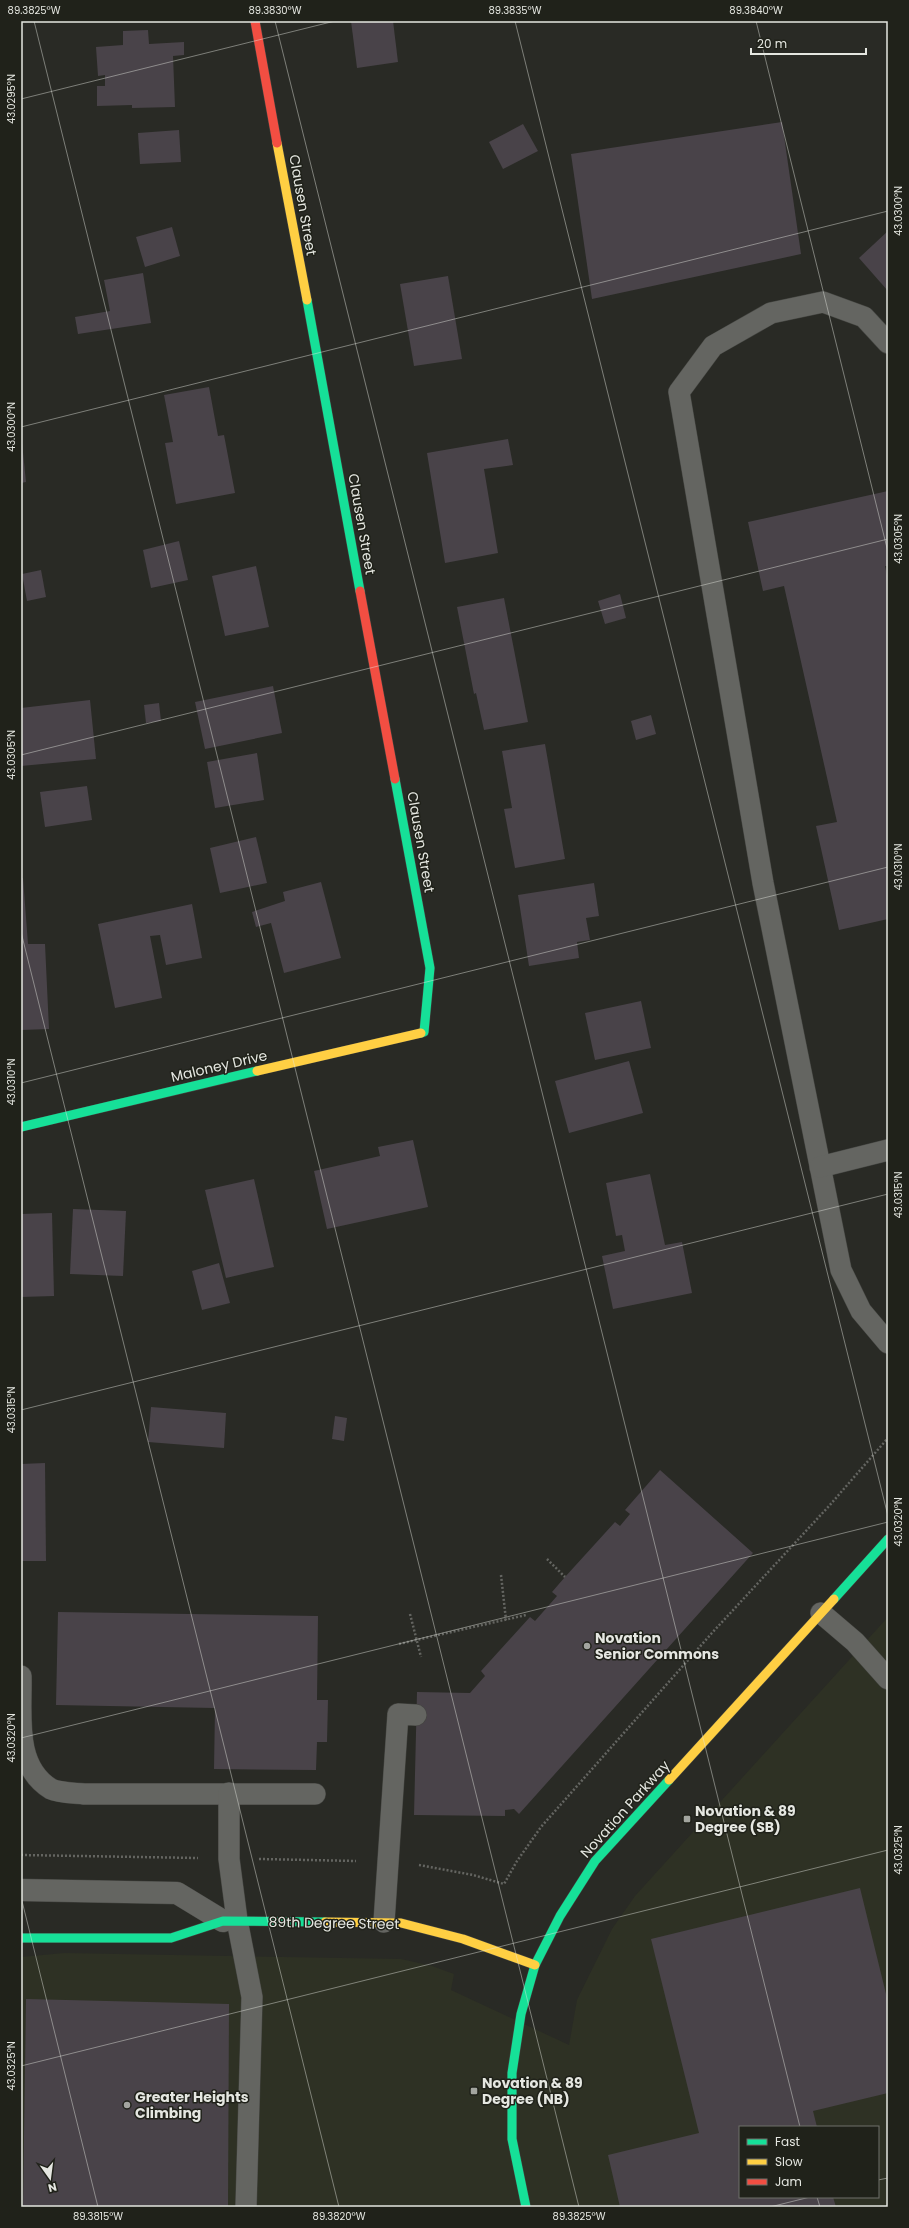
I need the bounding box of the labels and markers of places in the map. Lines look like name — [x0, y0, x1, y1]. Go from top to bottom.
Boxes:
place label: Novation Senior Commons — [595, 1628, 719, 1664]
marker: Novation Senior Commons — [582, 1641, 592, 1651]
place label: Novation & 89 Degree (SB) — [695, 1801, 796, 1837]
marker: Novation & 89 Degree (SB) — [682, 1814, 692, 1824]
place label: Novation & 89 Degree (NB) — [482, 2073, 583, 2109]
marker: Novation & 89 Degree (NB) — [469, 2086, 479, 2096]
place label: Greater Heights Climbing — [135, 2087, 249, 2123]
marker: Greater Heights Climbing — [122, 2100, 132, 2110]

